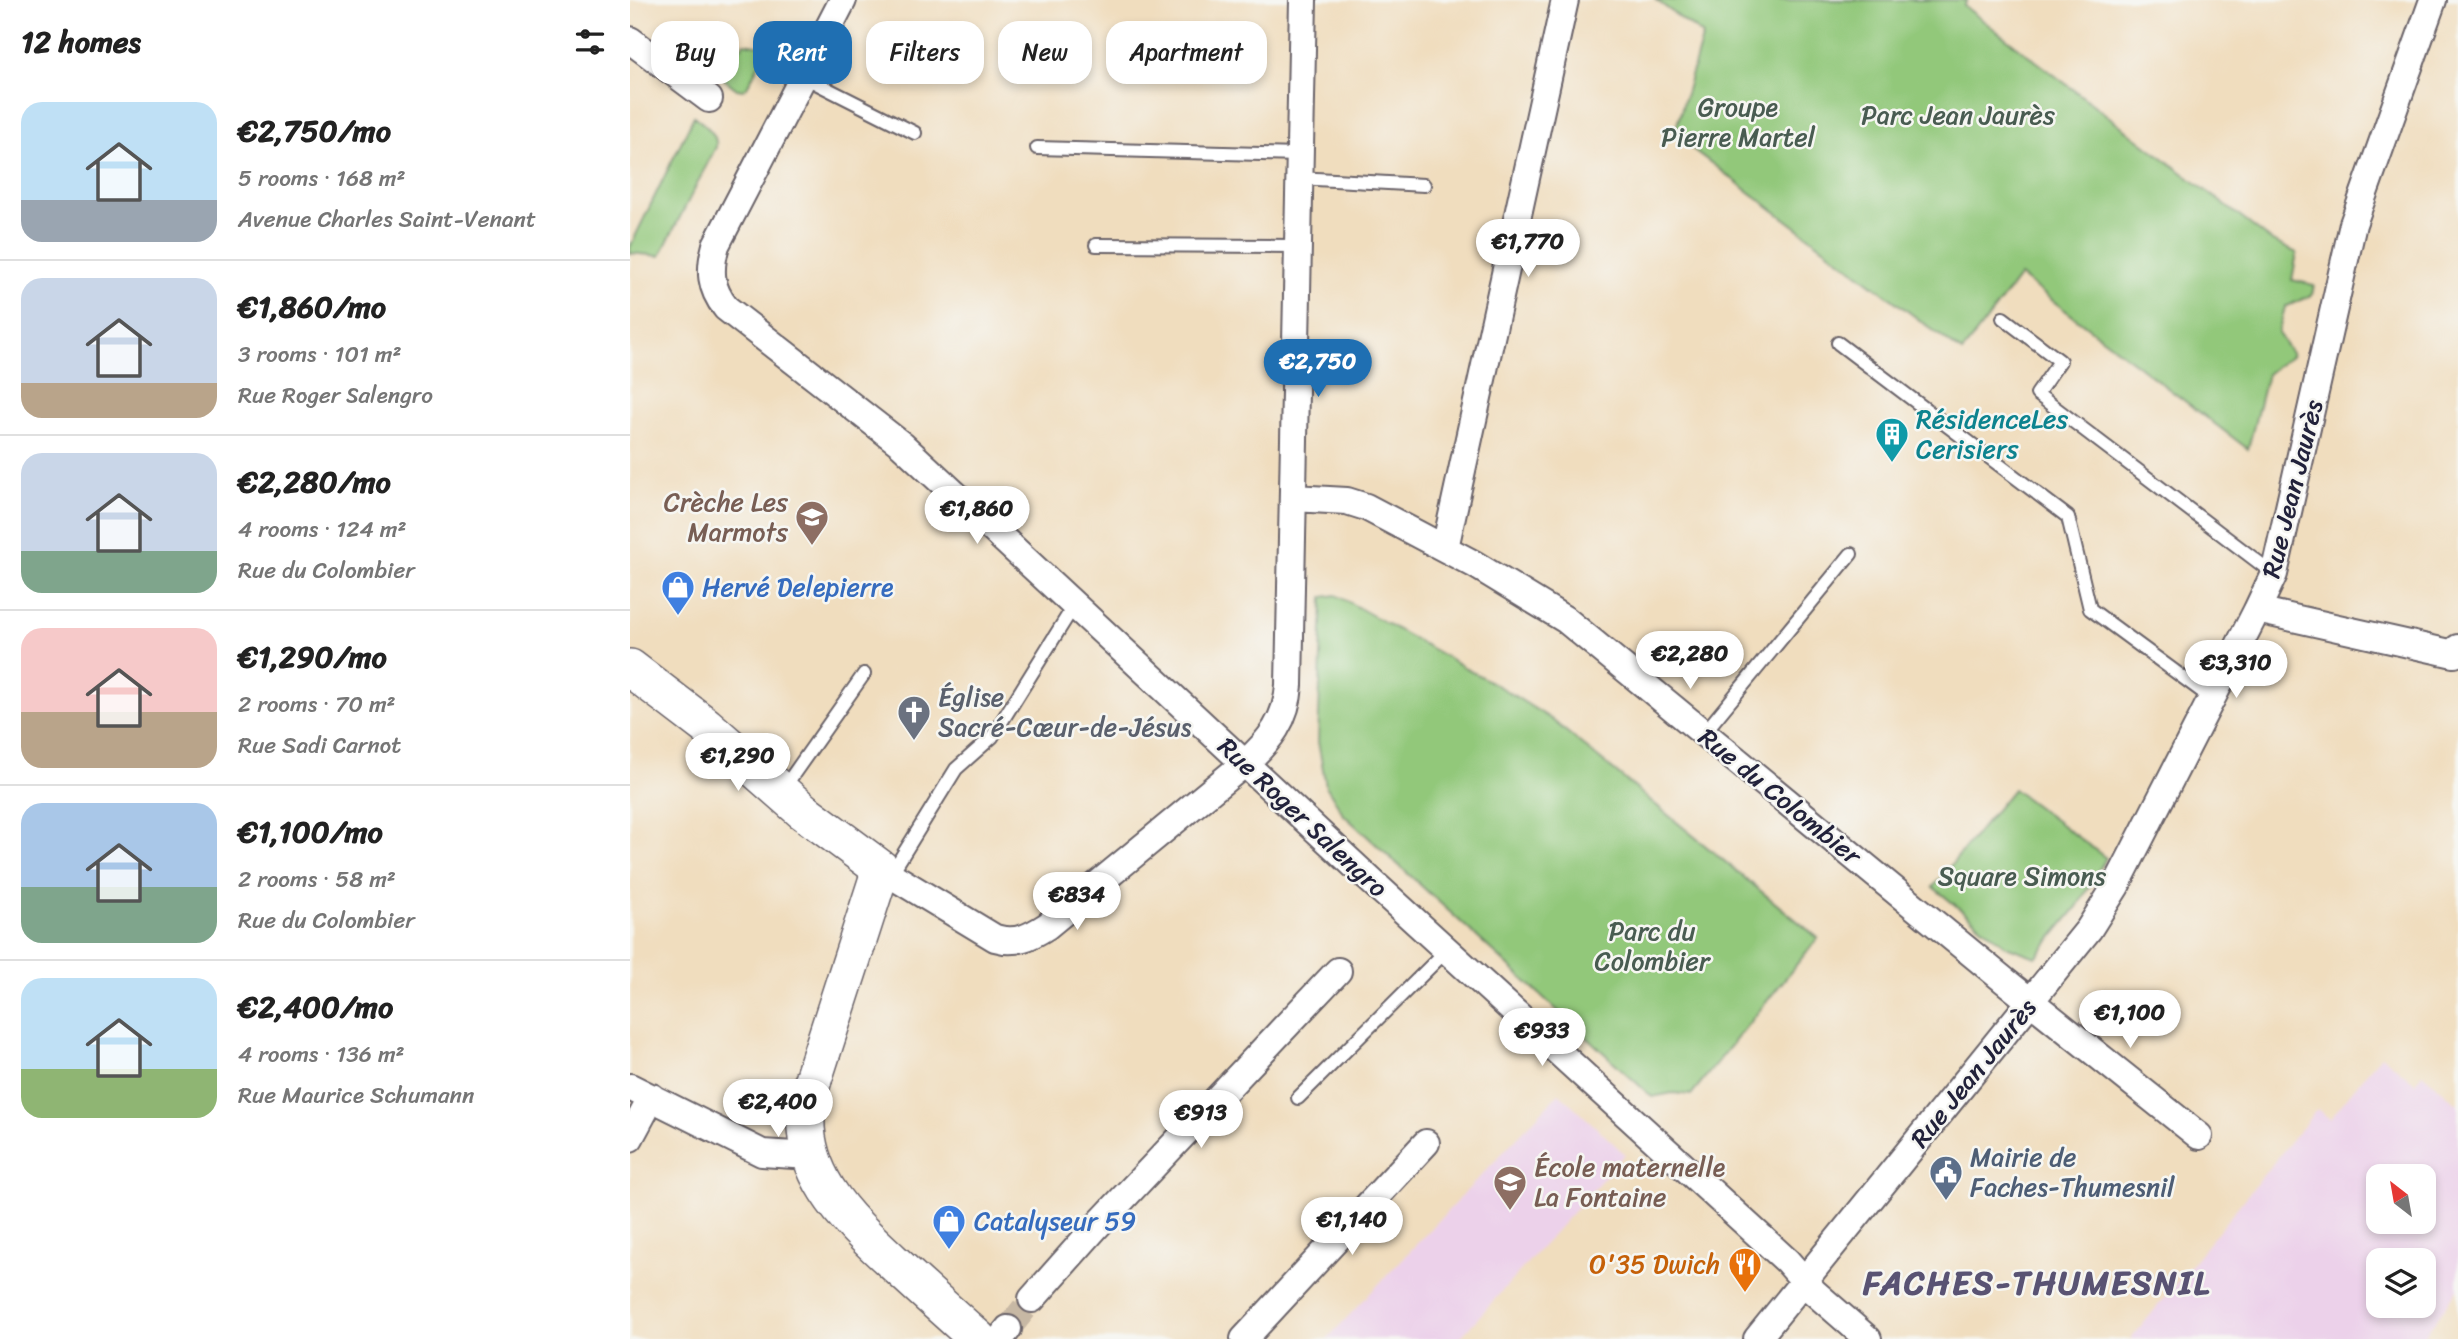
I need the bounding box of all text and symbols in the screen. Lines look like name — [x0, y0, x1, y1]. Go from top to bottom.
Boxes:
text: 12 homes — [21, 15, 141, 69]
chip: Buy — [651, 21, 739, 84]
chip: Rent — [753, 21, 852, 84]
chip: Filters — [866, 21, 984, 84]
chip: New — [998, 21, 1092, 84]
chip: Apartment — [1106, 21, 1267, 84]
icon: filters — [571, 23, 609, 61]
park label: Groupe Pierre Martel — [1661, 84, 1816, 160]
park label: Parc Jean Jaurès — [1861, 92, 2055, 138]
text: €2,750/mo — [238, 104, 391, 158]
icon: home — [77, 130, 161, 214]
text: 5 rooms · 168 m² — [238, 158, 406, 199]
text: Avenue Charles Saint-Venant — [238, 199, 536, 240]
pin: €1,770 — [1471, 219, 1585, 279]
text: €1,770 — [1492, 221, 1564, 262]
text: €1,860/mo — [238, 280, 386, 334]
icon: home — [77, 306, 161, 390]
text: 3 rooms · 101 m² — [238, 334, 402, 375]
pin: €2,750 — [1261, 340, 1375, 399]
text: €2,750 — [1280, 341, 1356, 382]
text: Rue Roger Salengro — [238, 375, 433, 416]
street label: Rue Jean Jaurès — [2248, 395, 2336, 583]
place label: RésidenceLes Cerisiers — [1916, 396, 2068, 472]
building icon: RésidenceLes Cerisiers — [1873, 415, 1911, 464]
text: €2,280/mo — [238, 455, 391, 509]
place label: Crèche Les Marmots — [664, 479, 789, 555]
icon: home — [77, 481, 161, 565]
pin: €1,860 — [920, 486, 1034, 546]
text: €1,860 — [941, 488, 1013, 529]
school or university icon: Crèche Les Marmots — [793, 498, 831, 547]
text: 4 rooms · 124 m² — [238, 509, 407, 550]
text: Rue du Colombier — [238, 550, 415, 591]
place label: Hervé Delepierre — [702, 564, 894, 610]
shop icon: Hervé Delepierre — [659, 568, 697, 617]
text: €1,290/mo — [238, 630, 387, 684]
pin: €2,280 — [1633, 632, 1747, 691]
text: €2,280 — [1652, 633, 1728, 674]
pin: €3,310 — [2179, 640, 2293, 700]
text: €3,310 — [2200, 642, 2272, 683]
icon: home — [77, 656, 161, 740]
place label: Église Sacré-Cœur-de-Jésus — [938, 674, 1192, 750]
text: 2 rooms · 70 m² — [238, 684, 396, 725]
church icon: Église Sacré-Cœur-de-Jésus — [895, 693, 933, 742]
street label: Rue du Colombier — [1688, 715, 1873, 878]
text: Rue Sadi Carnot — [238, 725, 401, 766]
street label: Rue Roger Salengro — [1207, 725, 1399, 909]
pin: €1,290 — [681, 734, 795, 793]
text: €1,290 — [701, 735, 775, 776]
text: €1,100/mo — [238, 805, 383, 859]
icon: home — [77, 831, 161, 915]
park label: Square Simons — [1938, 853, 2106, 899]
text: 2 rooms · 58 m² — [238, 859, 396, 900]
pin: €834 — [1036, 872, 1118, 932]
text: €834 — [1049, 874, 1105, 915]
text: Rue du Colombier — [238, 900, 415, 941]
park label: Parc du Colombier — [1594, 908, 1711, 984]
text: €2,400/mo — [238, 980, 393, 1034]
street label: Rue Jean Jaurès — [1898, 987, 2048, 1158]
pin: €1,100 — [2073, 990, 2187, 1050]
text: €1,100 — [2095, 992, 2165, 1033]
icon: home — [77, 1006, 161, 1090]
pin: €933 — [1501, 1009, 1583, 1068]
text: €933 — [1515, 1010, 1569, 1051]
text: 4 rooms · 136 m² — [238, 1034, 405, 1075]
text: Rue Maurice Schumann — [238, 1075, 474, 1116]
pin: €2,400 — [721, 1080, 835, 1139]
text: €2,400 — [739, 1081, 817, 1122]
pin: €913 — [1160, 1090, 1242, 1150]
text: €913 — [1175, 1092, 1227, 1133]
place label: Mairie de Faches-Thumesnil — [1970, 1134, 2175, 1210]
place label: École maternelle La Fontaine — [1534, 1144, 1726, 1220]
public building icon: Mairie de Faches-Thumesnil — [1927, 1153, 1965, 1202]
school or university icon: École maternelle La Fontaine — [1491, 1163, 1529, 1212]
north arrow — [2366, 1164, 2436, 1234]
map controls — [2366, 1164, 2436, 1318]
place label: Catalyseur 59 — [974, 1198, 1136, 1244]
pin: €1,140 — [1295, 1198, 1409, 1257]
text: €1,140 — [1317, 1199, 1387, 1240]
shop icon: Catalyseur 59 — [930, 1202, 968, 1251]
place label: O'35 Dwich — [1589, 1241, 1720, 1287]
restaurant icon: O'35 Dwich — [1726, 1245, 1764, 1294]
button: layers — [2366, 1248, 2436, 1318]
district label: FACHES-THUMESNIL — [1862, 1254, 2211, 1312]

